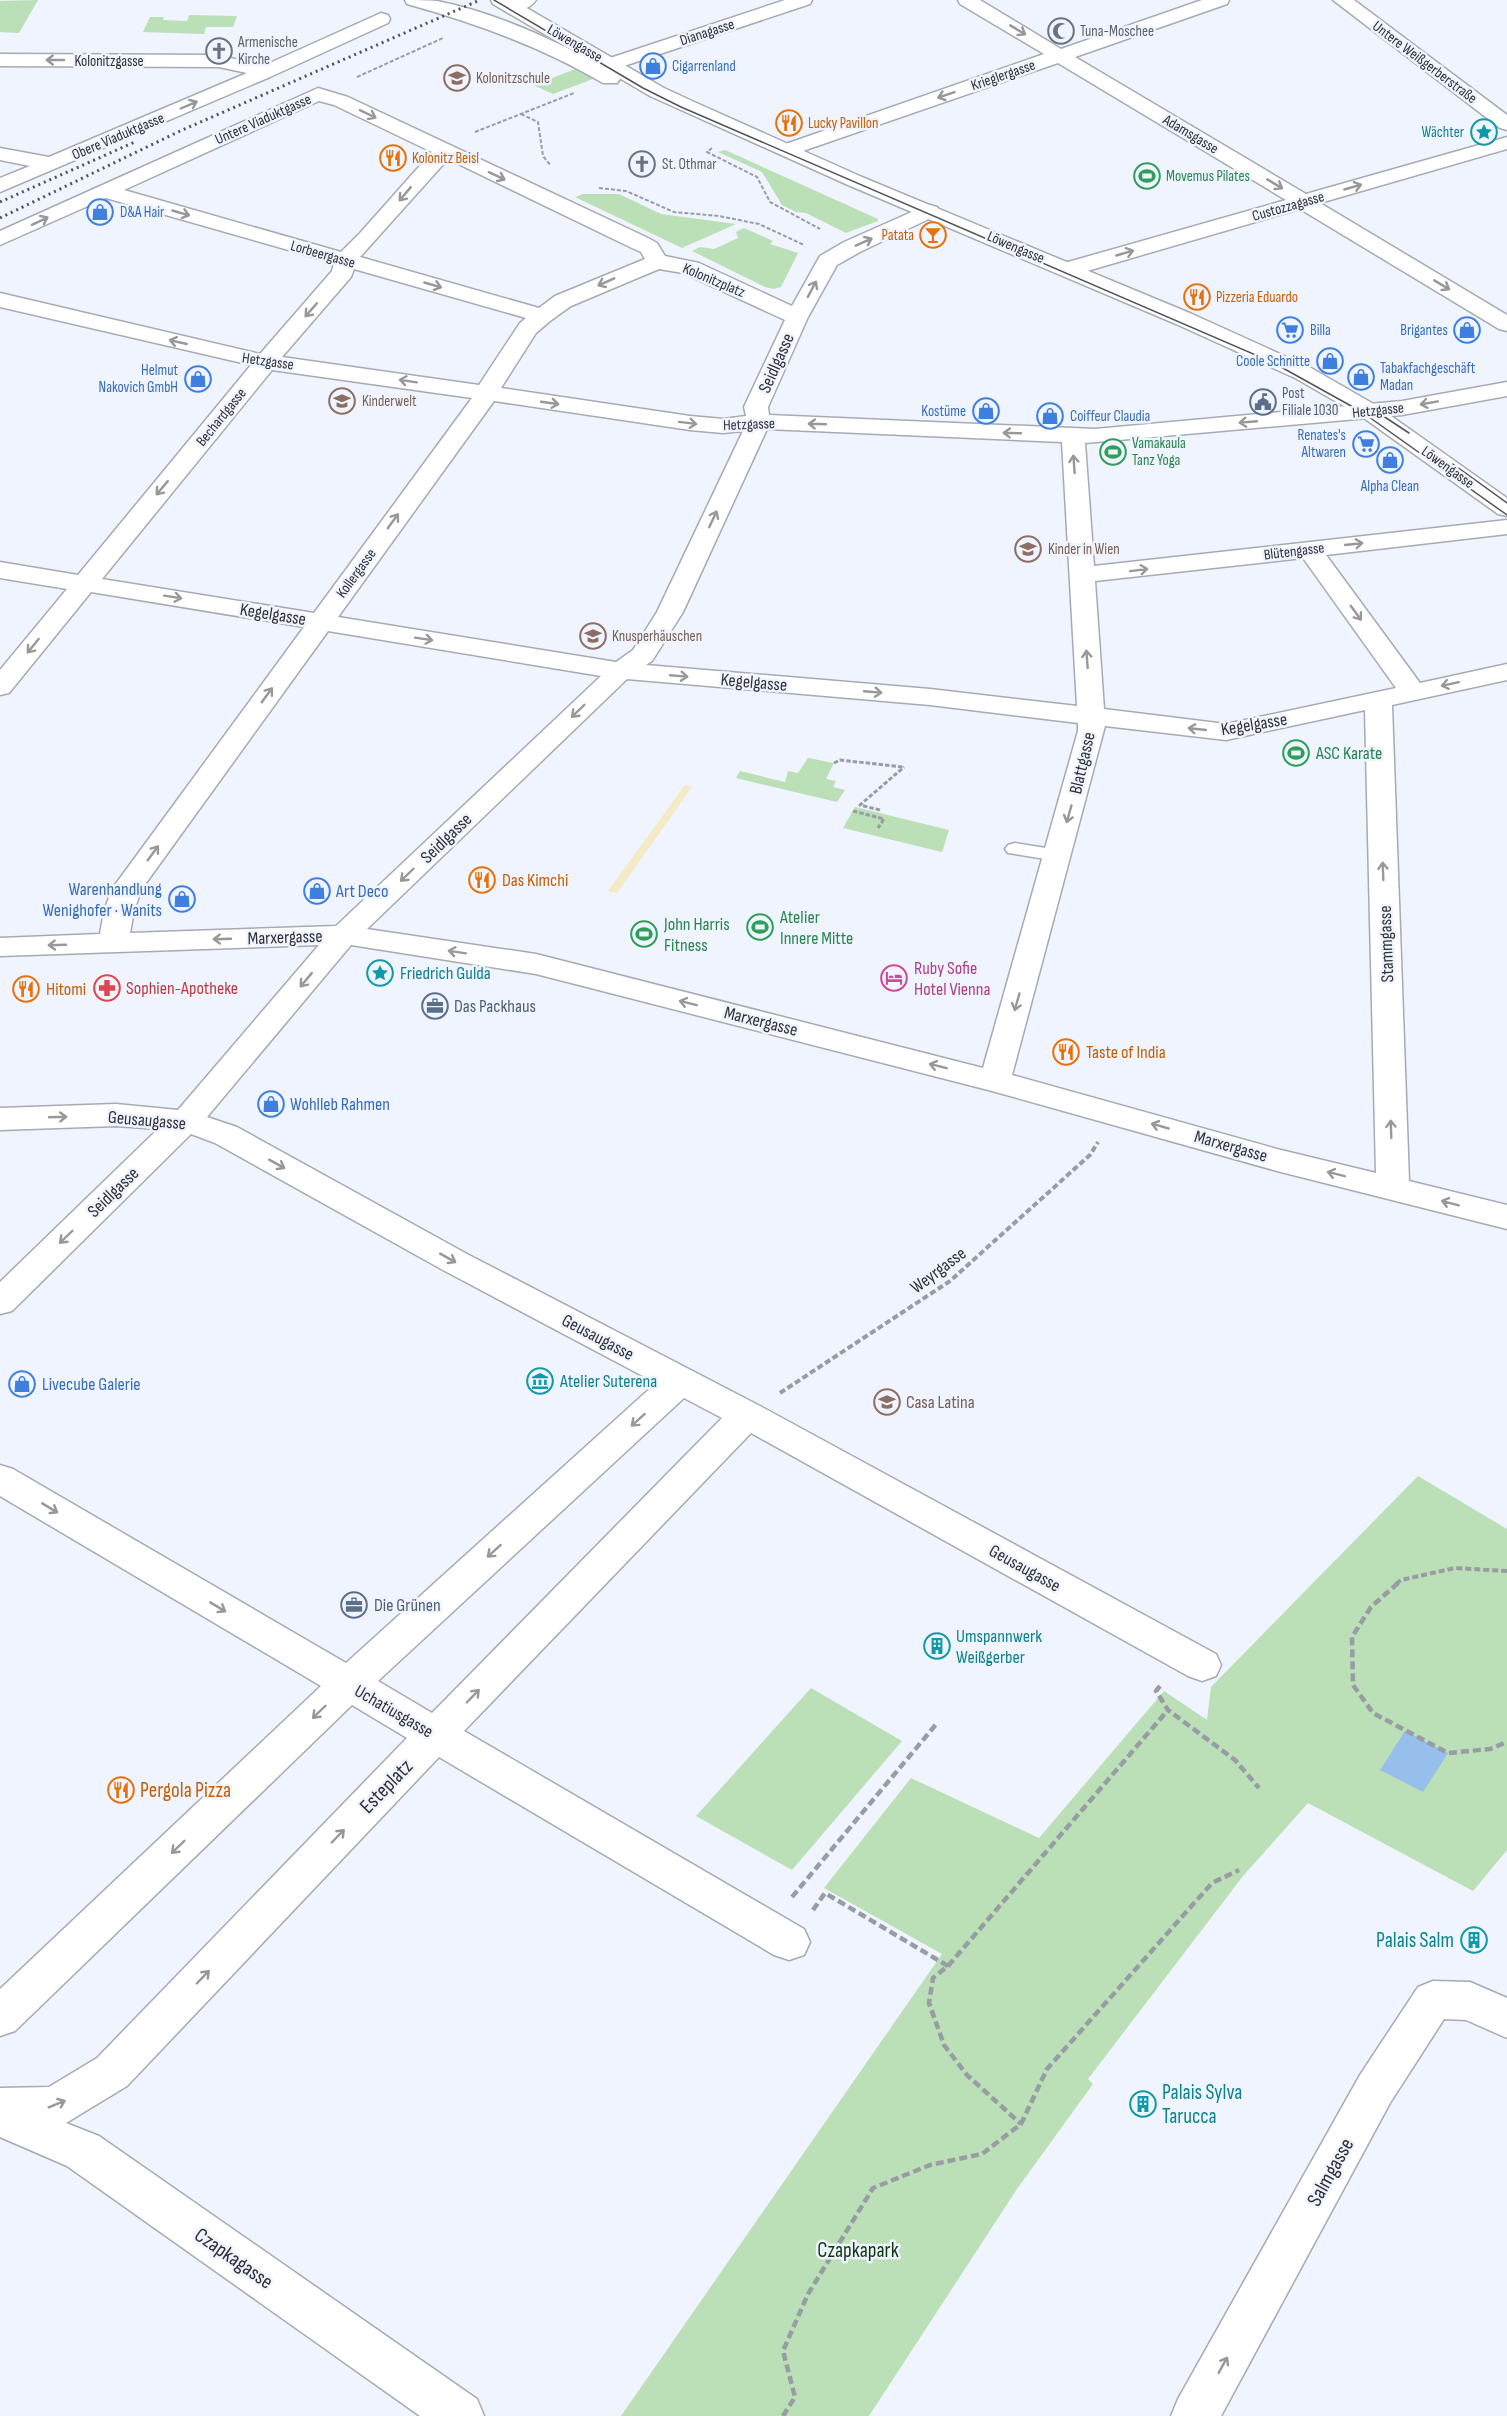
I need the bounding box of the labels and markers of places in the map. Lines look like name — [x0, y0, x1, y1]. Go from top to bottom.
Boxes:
mosque icon: Tuna-Moschee — [1046, 16, 1076, 46]
place label: Tuna-Moschee — [1080, 22, 1154, 41]
place label: Armenische Kirche — [237, 33, 298, 69]
church icon: Armenische Kirche — [204, 36, 234, 66]
shop icon: Cigarrenland — [638, 51, 668, 81]
place label: Cigarrenland — [672, 57, 736, 76]
school or university icon: Kolonitzschule — [442, 63, 472, 93]
place label: Kolonitzschule — [476, 69, 550, 88]
restaurant icon: Lucky Pavillon — [774, 108, 804, 138]
place label: Lucky Pavillon — [808, 114, 878, 133]
place icon: Wächter — [1469, 117, 1499, 147]
place label: Wächter — [1422, 123, 1465, 142]
restaurant icon: Kolonitz Beisl — [378, 143, 408, 173]
place label: Kolonitz Beisl — [412, 149, 479, 168]
church icon: St. Othmar — [627, 149, 657, 179]
place label: St. Othmar — [662, 155, 717, 174]
sports icon: Movemus Pilates — [1132, 161, 1162, 191]
place label: Movemus Pilates — [1166, 167, 1250, 186]
shop icon: D&A Hair — [85, 197, 115, 227]
place label: D&A Hair — [120, 203, 165, 222]
bar icon: Patata — [918, 220, 948, 250]
place label: Patata — [882, 226, 914, 245]
restaurant icon: Pizzeria Eduardo — [1182, 282, 1212, 312]
place label: Pizzeria Eduardo — [1216, 288, 1298, 307]
supermarket icon: Billa — [1275, 315, 1305, 345]
shop icon: Brigantes — [1452, 315, 1482, 345]
place label: Billa — [1310, 321, 1331, 340]
place label: Brigantes — [1400, 321, 1448, 340]
shop icon: Coole Schnitte — [1315, 346, 1345, 376]
place label: Coole Schnitte — [1236, 352, 1310, 371]
place label: Tabakfachgeschäft Madan — [1380, 359, 1476, 395]
place label: Helmut Nakovich GmbH — [99, 361, 178, 397]
shop icon: Tabakfachgeschäft Madan — [1346, 362, 1376, 392]
shop icon: Helmut Nakovich GmbH — [183, 364, 213, 394]
place label: Post Filiale 1030 — [1282, 384, 1339, 420]
school or university icon: Kinderwelt — [327, 386, 357, 416]
public building icon: Post Filiale 1030 — [1248, 387, 1278, 417]
place label: Kinderwelt — [362, 392, 417, 411]
shop icon: Kostüme — [971, 396, 1001, 426]
shop icon: Coiffeur Claudia — [1035, 401, 1065, 431]
place label: Kostüme — [921, 402, 966, 421]
place label: Coiffeur Claudia — [1070, 407, 1151, 426]
place label: Renates's Altwaren — [1297, 426, 1346, 462]
supermarket icon: Renates's Altwaren — [1351, 429, 1381, 459]
place label: Vamakaula Tanz Yoga — [1132, 434, 1186, 470]
sports icon: Vamakaula Tanz Yoga — [1098, 437, 1128, 467]
shop icon: Alpha Clean — [1375, 445, 1405, 475]
place label: Alpha Clean — [1360, 477, 1419, 496]
school or university icon: Kinder in Wien — [1013, 534, 1043, 564]
place label: Kinder in Wien — [1048, 540, 1120, 559]
school or university icon: Knusperhäuschen — [578, 621, 608, 651]
place label: Knusperhäuschen — [612, 627, 702, 646]
sports icon: ASC Karate — [1281, 738, 1311, 768]
place label: ASC Karate — [1315, 743, 1382, 764]
restaurant icon: Das Kimchi — [467, 865, 497, 895]
place label: Das Kimchi — [502, 870, 568, 891]
shop icon: Art Deco — [302, 876, 332, 906]
place label: Warenhandlung Wenighofer · Wanits — [42, 879, 162, 921]
place label: Art Deco — [335, 881, 388, 902]
shop icon: Warenhandlung Wenighofer · Wanits — [167, 884, 197, 914]
place label: Atelier Innere Mitte — [779, 907, 853, 949]
sports icon: Atelier Innere Mitte — [745, 912, 775, 942]
place label: John Harris Fitness — [663, 914, 730, 956]
sports icon: John Harris Fitness — [629, 919, 659, 949]
place icon: Friedrich Gulda — [365, 958, 395, 988]
place label: Ruby Sofie Hotel Vienna — [914, 958, 990, 1000]
place label: Friedrich Gulda — [400, 963, 491, 984]
hotel icon: Ruby Sofie Hotel Vienna — [879, 963, 909, 993]
pharmacy icon: Sophien-Apotheke — [92, 973, 122, 1003]
restaurant icon: Hitomi — [11, 974, 41, 1004]
place label: Sophien-Apotheke — [126, 978, 238, 999]
place label: Hitomi — [46, 979, 86, 1000]
office icon: Das Packhaus — [420, 991, 450, 1021]
place label: Das Packhaus — [454, 996, 536, 1017]
restaurant icon: Taste of India — [1051, 1037, 1081, 1067]
place label: Taste of India — [1086, 1042, 1166, 1063]
shop icon: Wohlleb Rahmen — [256, 1089, 286, 1119]
place label: Wohlleb Rahmen — [290, 1094, 390, 1115]
museum icon: Atelier Suterena — [525, 1366, 555, 1396]
shop icon: Livecube Galerie — [7, 1369, 37, 1399]
place label: Atelier Suterena — [559, 1371, 657, 1392]
place label: Livecube Galerie — [42, 1374, 141, 1395]
school or university icon: Casa Latina — [872, 1387, 902, 1417]
place label: Casa Latina — [906, 1392, 975, 1413]
office icon: Die Grünen — [339, 1590, 369, 1620]
place label: Die Grünen — [374, 1595, 441, 1616]
place label: Umspannwerk Weißgerber — [956, 1626, 1042, 1668]
building icon: Umspannwerk Weißgerber — [922, 1631, 952, 1661]
restaurant icon: Pergola Pizza — [106, 1775, 136, 1805]
place label: Pergola Pizza — [140, 1778, 231, 1803]
building icon: Palais Salm — [1459, 1925, 1489, 1955]
place label: Palais Salm — [1376, 1928, 1454, 1953]
place label: Palais Sylva Tarucca — [1162, 2080, 1242, 2129]
building icon: Palais Sylva Tarucca — [1128, 2089, 1158, 2119]

